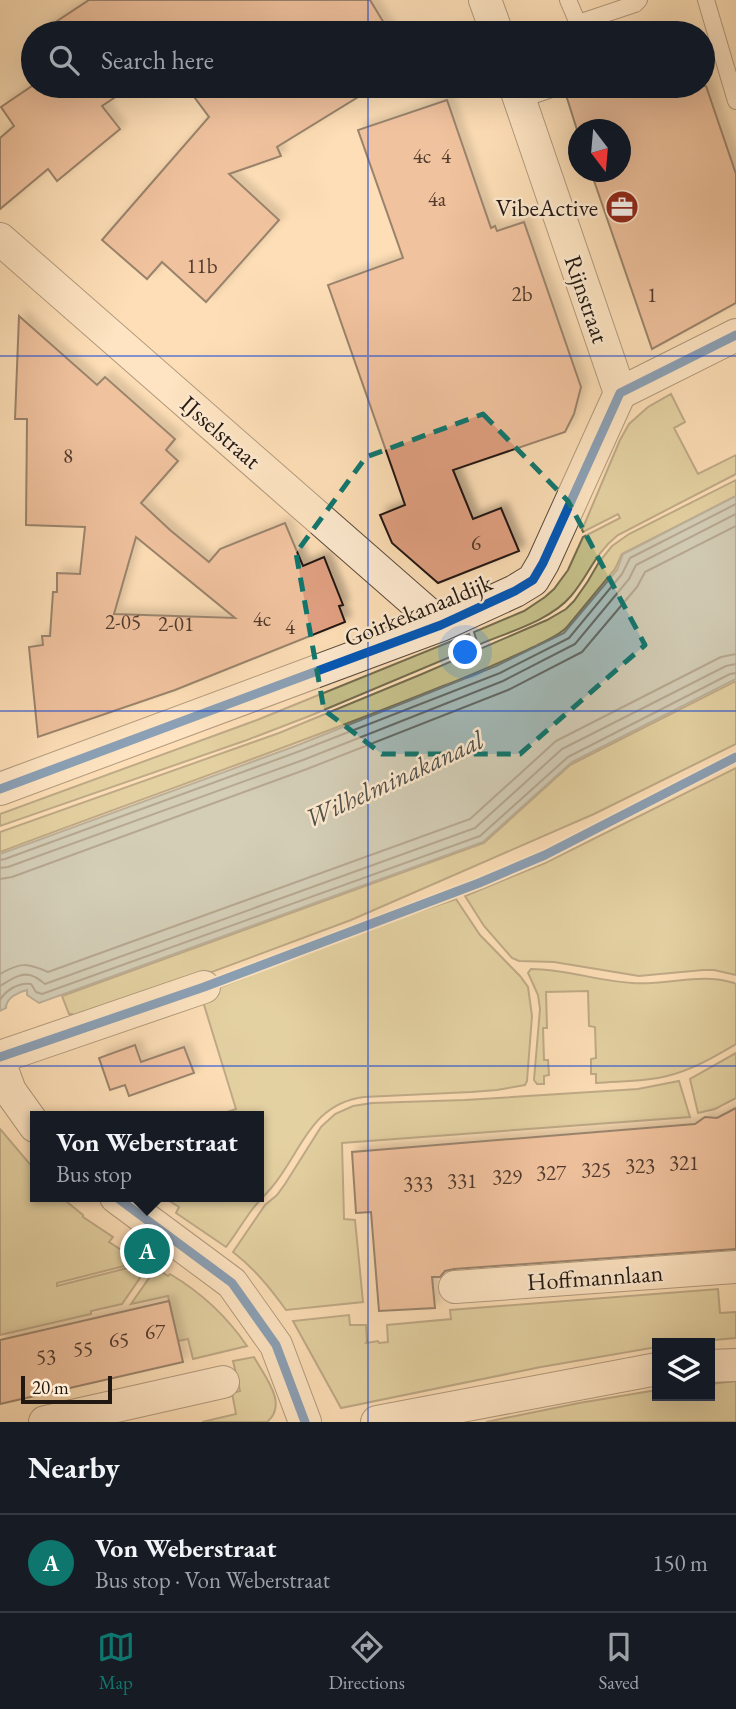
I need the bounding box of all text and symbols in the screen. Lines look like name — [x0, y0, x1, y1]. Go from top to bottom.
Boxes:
search box — [21, 21, 715, 98]
icon: search — [45, 41, 83, 79]
text: Search here — [101, 43, 214, 77]
north arrow — [568, 119, 631, 182]
house number: 4c — [413, 142, 431, 169]
house number: 4 — [441, 142, 452, 169]
house number: 4a — [428, 185, 447, 212]
office icon: VibeActive — [603, 188, 641, 226]
place label: VibeActive — [496, 192, 598, 223]
street label: Rijnstraat — [558, 251, 617, 348]
house number: 11b — [187, 252, 218, 279]
house number: 2b — [512, 280, 533, 307]
house number: 1 — [647, 281, 657, 308]
street label: IJsselstraat — [174, 389, 268, 476]
house number: 8 — [63, 442, 73, 469]
house number: 6 — [471, 529, 481, 556]
street label: Goirkekanaaldijk — [339, 566, 497, 654]
house number: 4c — [253, 605, 271, 632]
house number: 2-05 — [105, 608, 141, 635]
house number: 2-01 — [158, 610, 194, 637]
house number: 4 — [285, 613, 296, 640]
your location — [448, 635, 482, 669]
water label: Wilhelminakanaal — [299, 722, 489, 835]
popup — [30, 1111, 264, 1202]
text: Von Weberstraat — [56, 1125, 238, 1159]
house number: 321 — [669, 1149, 699, 1176]
house number: 323 — [625, 1152, 655, 1179]
house number: 325 — [581, 1156, 611, 1183]
text: Bus stop — [56, 1159, 132, 1189]
house number: 327 — [536, 1159, 567, 1186]
house number: 329 — [492, 1163, 522, 1190]
house number: 331 — [447, 1167, 477, 1194]
house number: 333 — [403, 1170, 433, 1197]
pin: A — [124, 1225, 170, 1277]
street label: Hoffmannlaan — [526, 1257, 664, 1297]
house number: 67 — [145, 1318, 166, 1345]
house number: 65 — [109, 1326, 129, 1353]
house number: 55 — [73, 1335, 93, 1362]
map controls — [652, 1338, 715, 1401]
button: layers — [652, 1338, 715, 1401]
house number: 53 — [36, 1343, 56, 1370]
scale bar — [21, 1373, 112, 1405]
text: 20 m — [32, 1375, 69, 1400]
text: Nearby — [28, 1448, 120, 1487]
text: Von Weberstraat — [95, 1531, 276, 1565]
text: A — [43, 1548, 59, 1578]
text: 150 m — [652, 1548, 708, 1578]
text: Bus stop · Von Weberstraat — [95, 1565, 330, 1595]
tab: Map — [97, 1628, 135, 1695]
tab: Directions — [328, 1628, 405, 1695]
tab: Saved — [598, 1628, 639, 1695]

